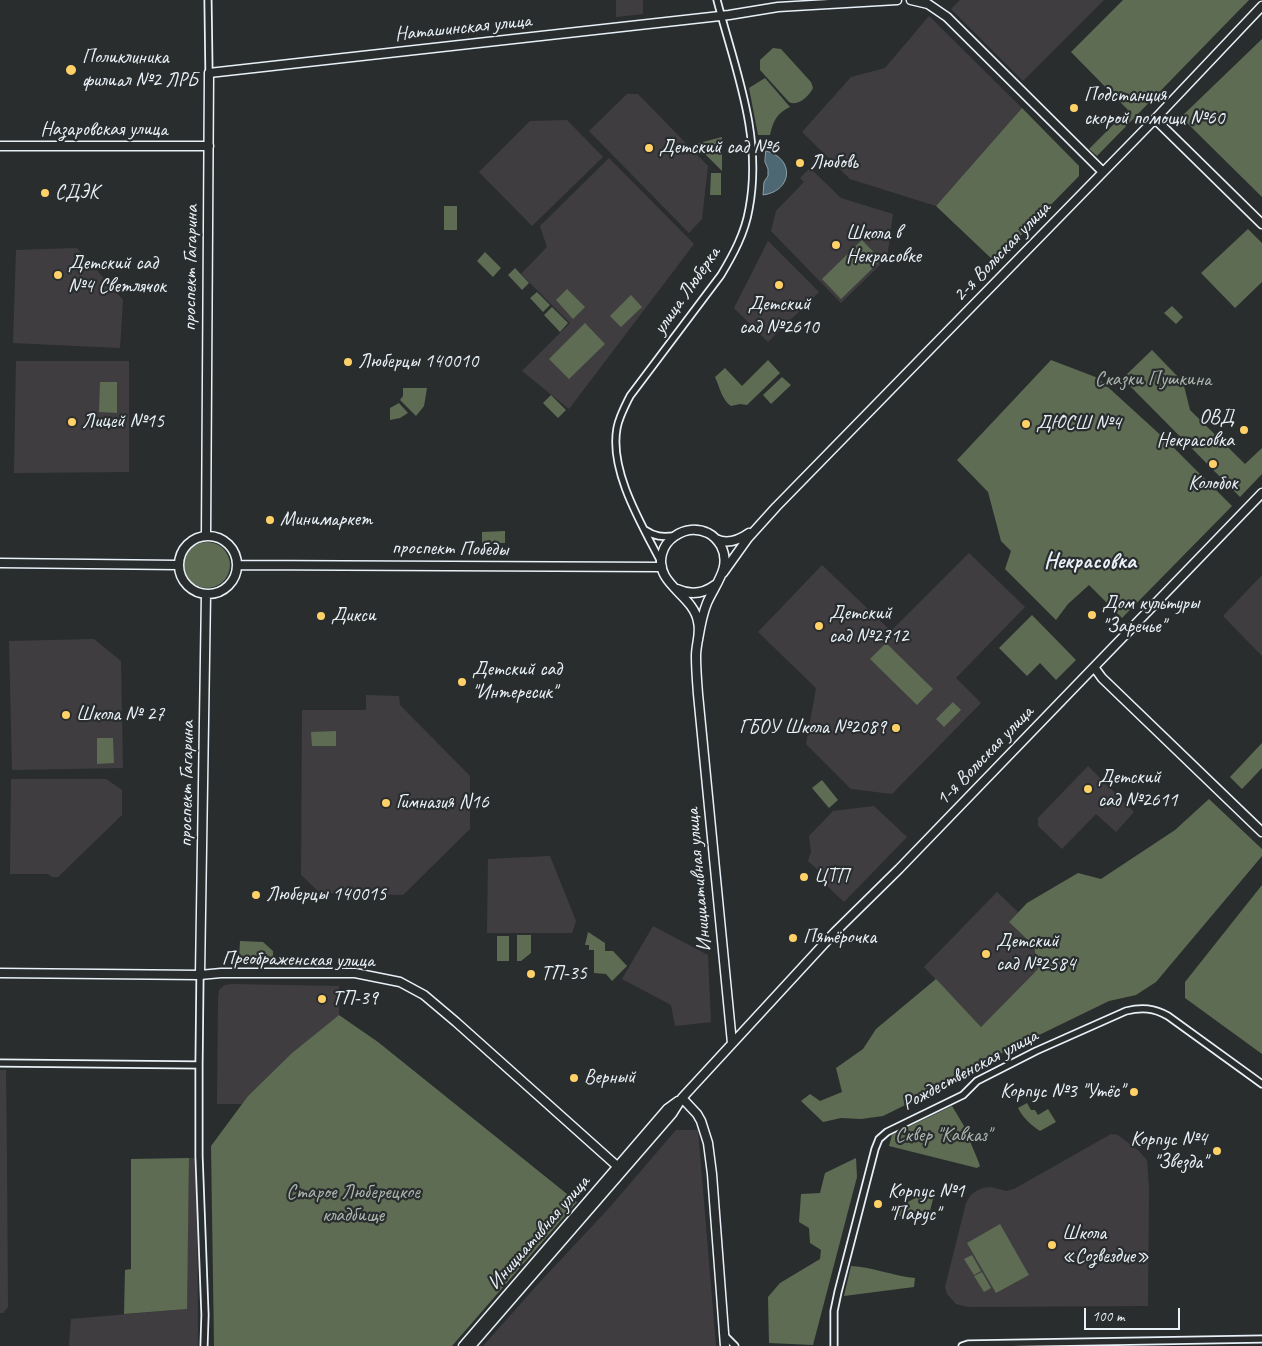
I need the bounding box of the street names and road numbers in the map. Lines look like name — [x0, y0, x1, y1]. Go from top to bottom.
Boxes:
street label: Наташинская улица — [394, 9, 532, 47]
street label: Назаровская улица — [41, 118, 167, 142]
street label: 2-я Вольская улица — [948, 197, 1056, 307]
street label: проспект Гагарина — [178, 205, 204, 331]
street label: улица Люберка — [648, 242, 726, 340]
street label: проспект Победы — [392, 536, 508, 562]
street label: 1-я Вольская улица — [931, 701, 1039, 811]
street label: проспект Гагарина — [174, 721, 200, 847]
street label: Инициативная улица — [681, 807, 717, 953]
street label: Преображенская улица — [222, 947, 374, 973]
street label: Рождественская улица — [898, 1024, 1042, 1116]
street label: Инициативная улица — [483, 1171, 595, 1295]

